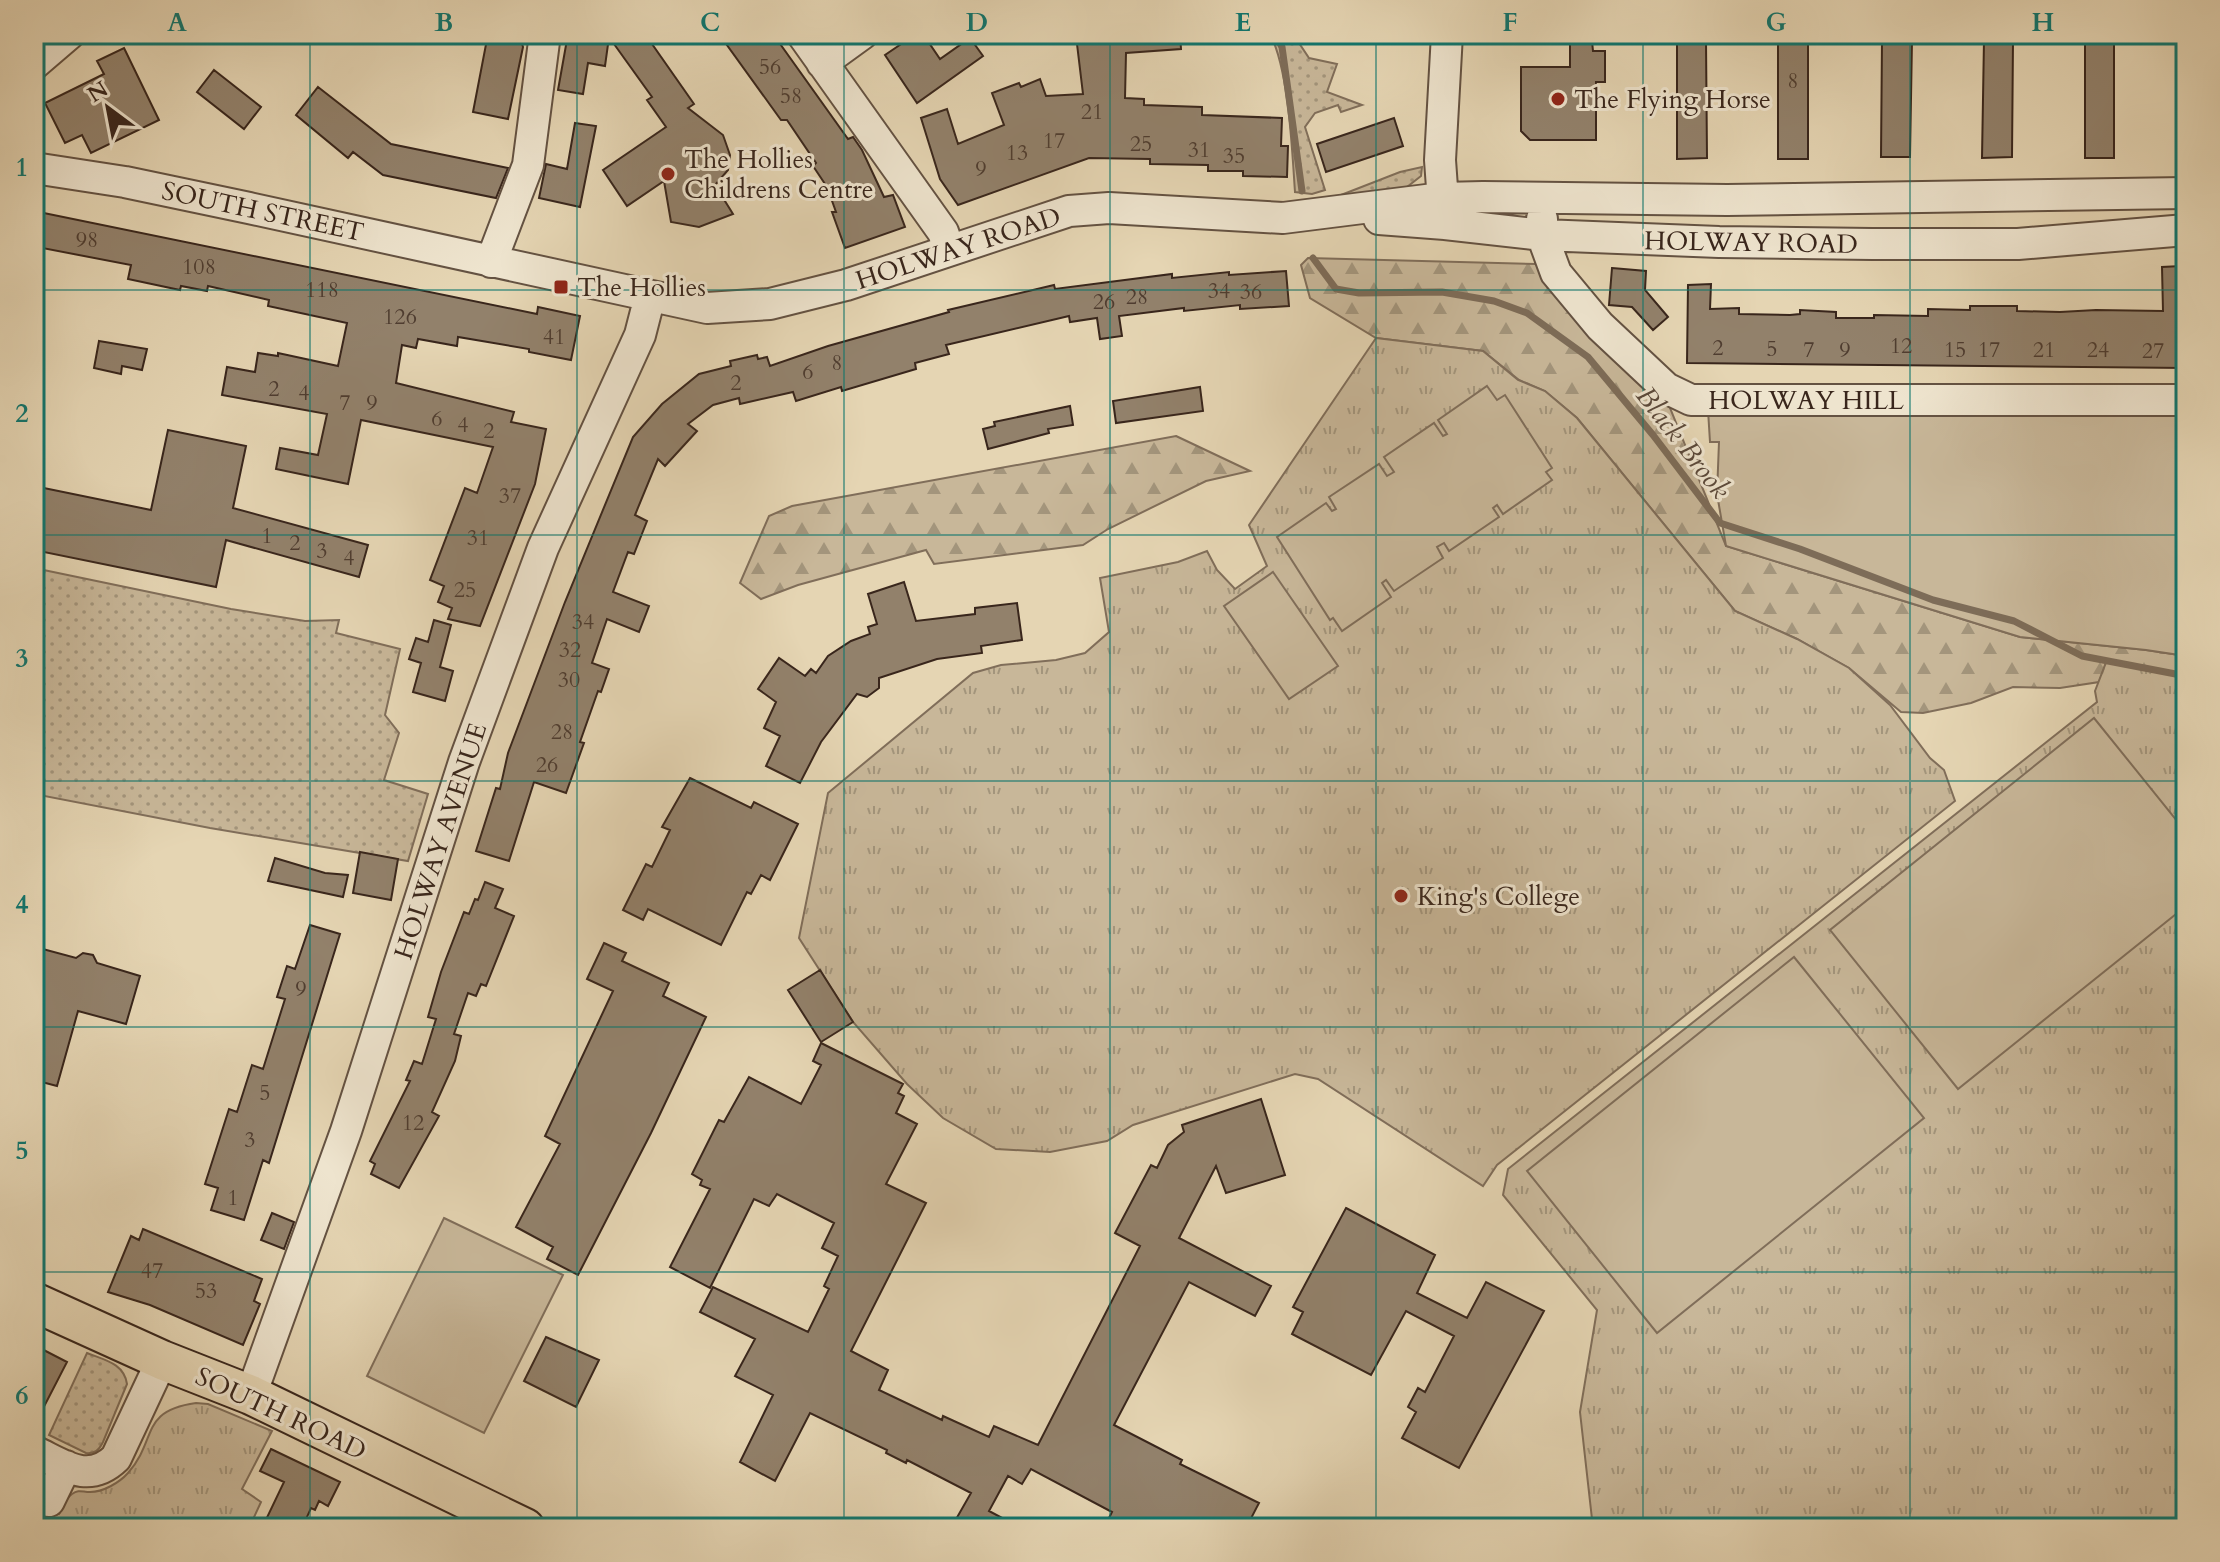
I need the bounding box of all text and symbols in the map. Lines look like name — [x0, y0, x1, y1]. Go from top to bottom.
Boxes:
text: A — [167, 5, 187, 40]
text: B — [435, 5, 453, 40]
text: C — [700, 5, 720, 40]
text: D — [966, 5, 988, 40]
text: E — [1235, 5, 1251, 40]
text: F — [1502, 5, 1518, 40]
text: G — [1765, 5, 1787, 40]
text: H — [2032, 5, 2055, 40]
house number: 56 — [759, 52, 781, 82]
house number: 8 — [1787, 66, 1799, 96]
north arrow — [68, 68, 148, 148]
text: N — [82, 74, 114, 110]
house number: 58 — [780, 81, 802, 111]
place label: The Flying Horse — [1574, 82, 1771, 117]
marker: The Flying Horse — [1549, 90, 1567, 108]
house number: 21 — [1081, 97, 1103, 127]
house number: 17 — [1043, 126, 1065, 156]
house number: 25 — [1130, 129, 1152, 159]
house number: 31 — [1188, 135, 1210, 165]
house number: 13 — [1006, 138, 1028, 168]
house number: 35 — [1223, 141, 1245, 171]
place label: The Hollies Childrens Centre — [684, 142, 874, 207]
text: 1 — [15, 150, 29, 185]
house number: 9 — [975, 154, 987, 184]
marker: The Hollies Childrens Centre — [659, 165, 677, 183]
street label: SOUTH STREET — [159, 173, 367, 250]
street label: HOLWAY ROAD — [851, 199, 1065, 298]
street label: HOLWAY ROAD — [1644, 223, 1858, 262]
house number: 98 — [76, 225, 98, 255]
house number: 108 — [182, 252, 216, 282]
place label: The Hollies — [577, 270, 706, 305]
house number: 118 — [305, 275, 339, 305]
house number: 34 — [1208, 276, 1230, 306]
house number: 36 — [1240, 277, 1262, 307]
marker: The Hollies — [552, 278, 570, 296]
house number: 28 — [1126, 282, 1148, 312]
house number: 26 — [1093, 287, 1115, 317]
house number: 126 — [383, 302, 417, 332]
house number: 41 — [543, 322, 565, 352]
house number: 12 — [1890, 331, 1912, 361]
house number: 2 — [1712, 333, 1724, 363]
house number: 5 — [1766, 334, 1778, 364]
house number: 7 — [1803, 335, 1815, 365]
house number: 9 — [1839, 335, 1851, 365]
house number: 15 — [1944, 335, 1966, 365]
house number: 17 — [1978, 335, 2000, 365]
house number: 21 — [2033, 335, 2055, 365]
house number: 24 — [2087, 335, 2109, 365]
house number: 27 — [2142, 336, 2164, 366]
house number: 8 — [831, 348, 843, 378]
house number: 6 — [802, 357, 814, 387]
house number: 2 — [730, 368, 742, 398]
house number: 2 — [268, 374, 280, 404]
house number: 4 — [298, 378, 310, 408]
water label: Black Brook — [1627, 378, 1739, 507]
street label: HOLWAY HILL — [1708, 383, 1904, 418]
house number: 7 — [339, 388, 351, 418]
house number: 9 — [366, 388, 378, 418]
text: 2 — [15, 396, 29, 431]
house number: 6 — [431, 404, 443, 434]
house number: 4 — [457, 410, 469, 440]
house number: 2 — [483, 416, 495, 446]
house number: 37 — [499, 481, 521, 511]
house number: 1 — [261, 521, 273, 551]
house number: 31 — [467, 523, 489, 553]
house number: 2 — [289, 528, 301, 558]
house number: 3 — [316, 536, 328, 566]
house number: 4 — [343, 543, 355, 573]
house number: 25 — [454, 575, 476, 605]
house number: 34 — [572, 607, 594, 637]
house number: 32 — [559, 635, 581, 665]
text: 3 — [15, 641, 29, 676]
house number: 30 — [558, 665, 580, 695]
house number: 28 — [551, 717, 573, 747]
street label: HOLWAY AVENUE — [386, 718, 495, 964]
house number: 26 — [536, 750, 558, 780]
place label: King's College — [1417, 879, 1580, 914]
text: 4 — [15, 887, 29, 922]
marker: King's College — [1392, 887, 1410, 905]
house number: 9 — [295, 974, 307, 1004]
house number: 5 — [259, 1078, 271, 1108]
house number: 12 — [402, 1108, 424, 1138]
house number: 3 — [244, 1125, 256, 1155]
text: 5 — [15, 1133, 29, 1168]
house number: 1 — [227, 1183, 239, 1213]
house number: 47 — [141, 1256, 163, 1286]
house number: 53 — [195, 1276, 217, 1306]
street label: SOUTH ROAD — [190, 1359, 372, 1468]
text: 6 — [15, 1378, 29, 1413]

